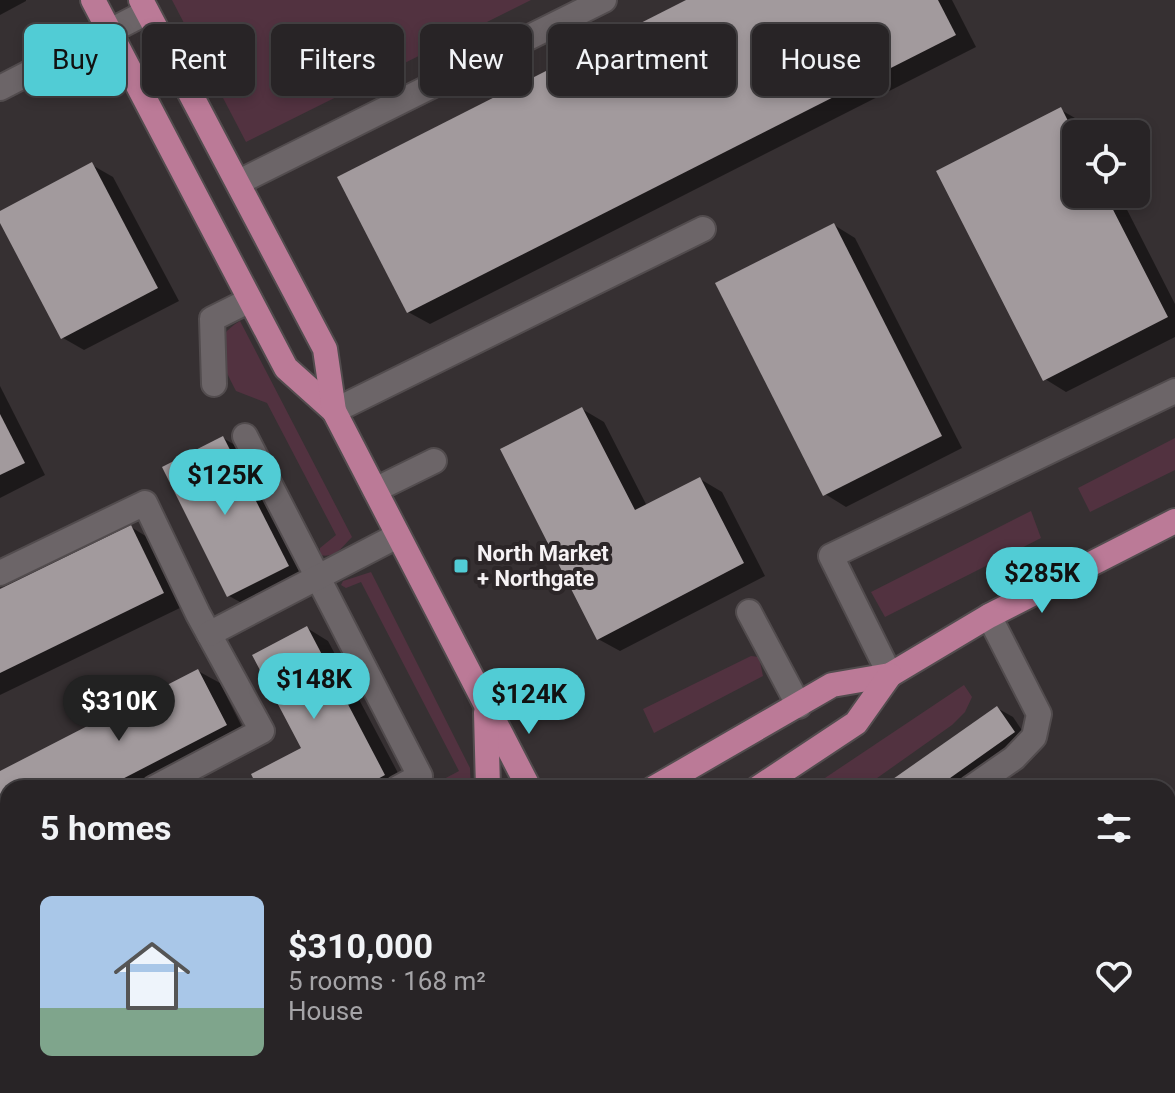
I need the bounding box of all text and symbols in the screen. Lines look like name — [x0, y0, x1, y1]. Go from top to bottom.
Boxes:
chip: Buy — [24, 24, 126, 96]
chip: Rent — [142, 24, 255, 96]
chip: Filters — [271, 24, 404, 96]
chip: New — [420, 24, 532, 96]
chip: Apartment — [548, 24, 736, 96]
chip: House — [752, 24, 889, 96]
map controls — [1062, 120, 1150, 208]
button: locate — [1062, 120, 1150, 208]
pin: $125K — [169, 449, 281, 517]
text: $125K — [187, 460, 263, 490]
place label: North Market + Northgate — [477, 541, 609, 591]
pin: $285K — [986, 547, 1098, 615]
marker: North Market + Northgate — [452, 557, 470, 575]
text: $285K — [1004, 558, 1080, 588]
pin: $148K — [258, 653, 370, 721]
text: $148K — [276, 664, 352, 694]
pin: $124K — [473, 668, 585, 736]
pin: $310K — [63, 675, 175, 743]
text: $124K — [491, 679, 567, 709]
text: $310K — [81, 686, 157, 716]
icon: filters — [1092, 806, 1136, 850]
text: 5 homes — [40, 808, 171, 848]
text: $310,000 — [288, 926, 433, 966]
icon: home — [104, 928, 200, 1024]
icon: heart — [1092, 954, 1136, 998]
text: 5 rooms · 168 m² — [288, 966, 486, 996]
text: House — [288, 996, 363, 1026]

